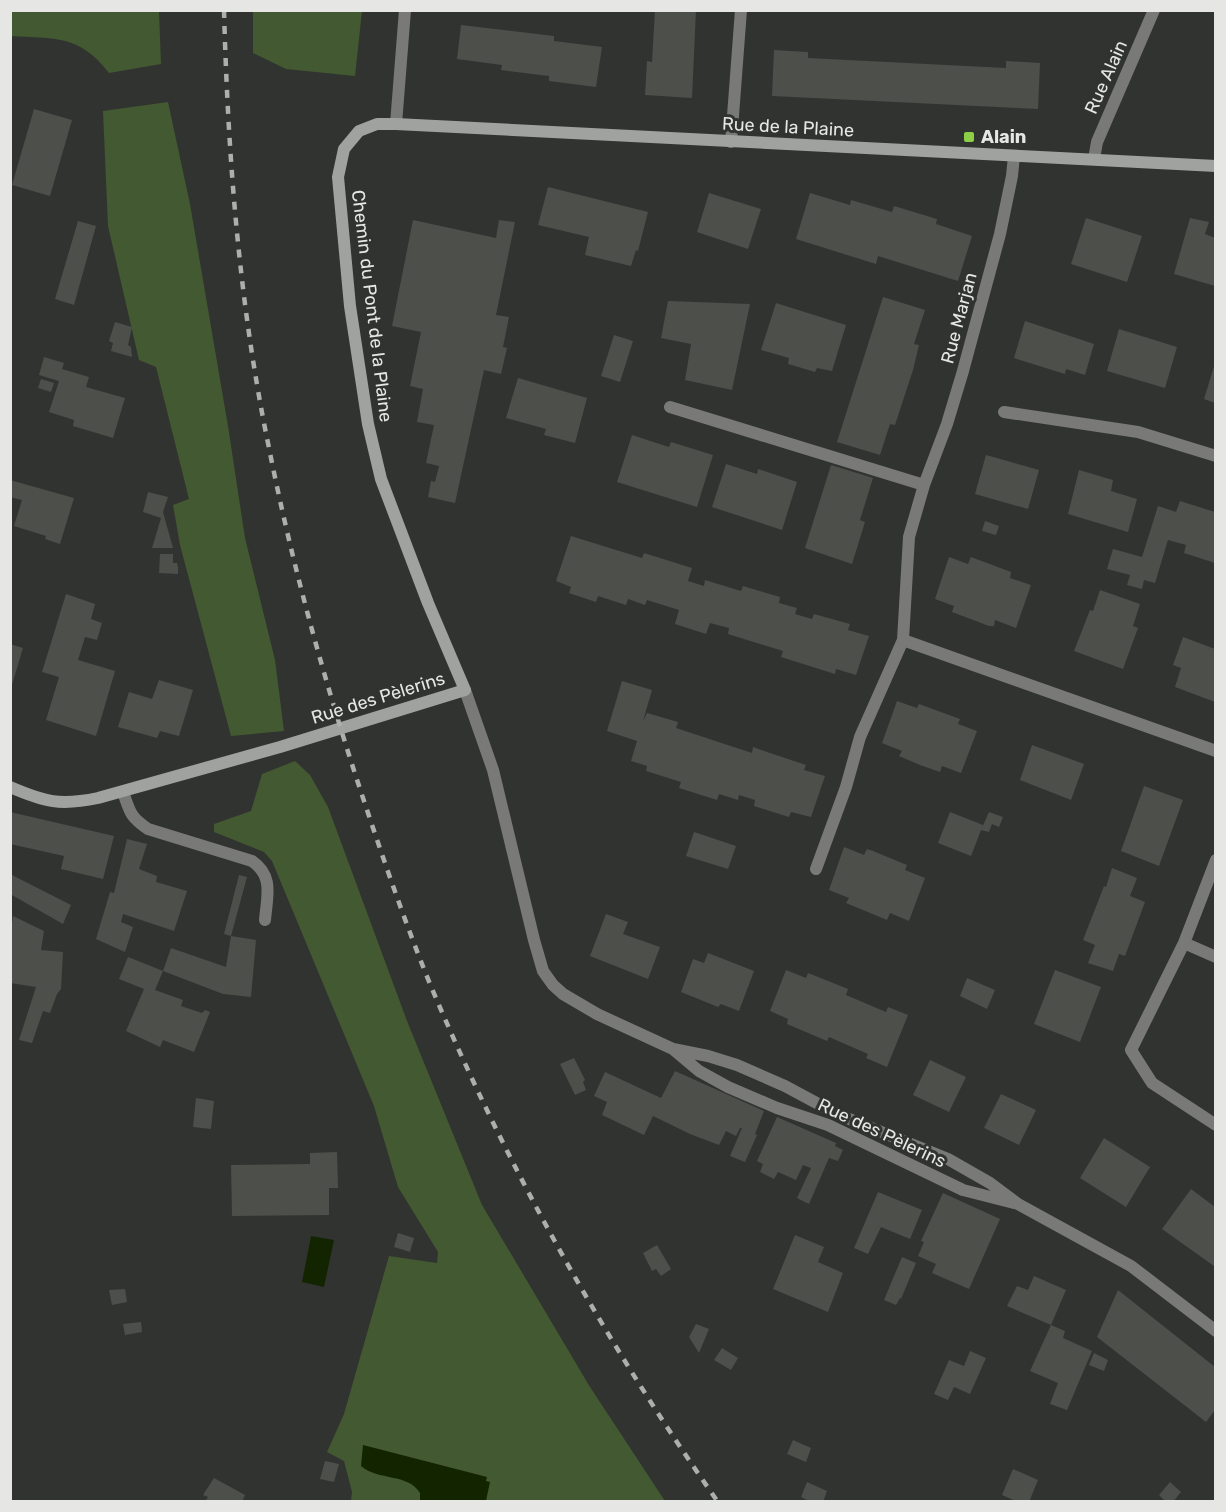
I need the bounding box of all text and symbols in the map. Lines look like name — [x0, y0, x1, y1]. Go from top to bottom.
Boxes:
street label: Rue Alain — [1080, 37, 1132, 117]
street label: Rue de la Plaine — [721, 113, 855, 141]
place label: Alain — [981, 126, 1026, 148]
marker: Alain — [962, 130, 976, 144]
street label: Chemin du Pont de la Plaine — [347, 189, 397, 423]
street label: Rue Marjan — [936, 270, 982, 366]
street label: Rue des Pèlerins — [308, 667, 448, 729]
street label: Rue des Pèlerins — [814, 1094, 950, 1172]

